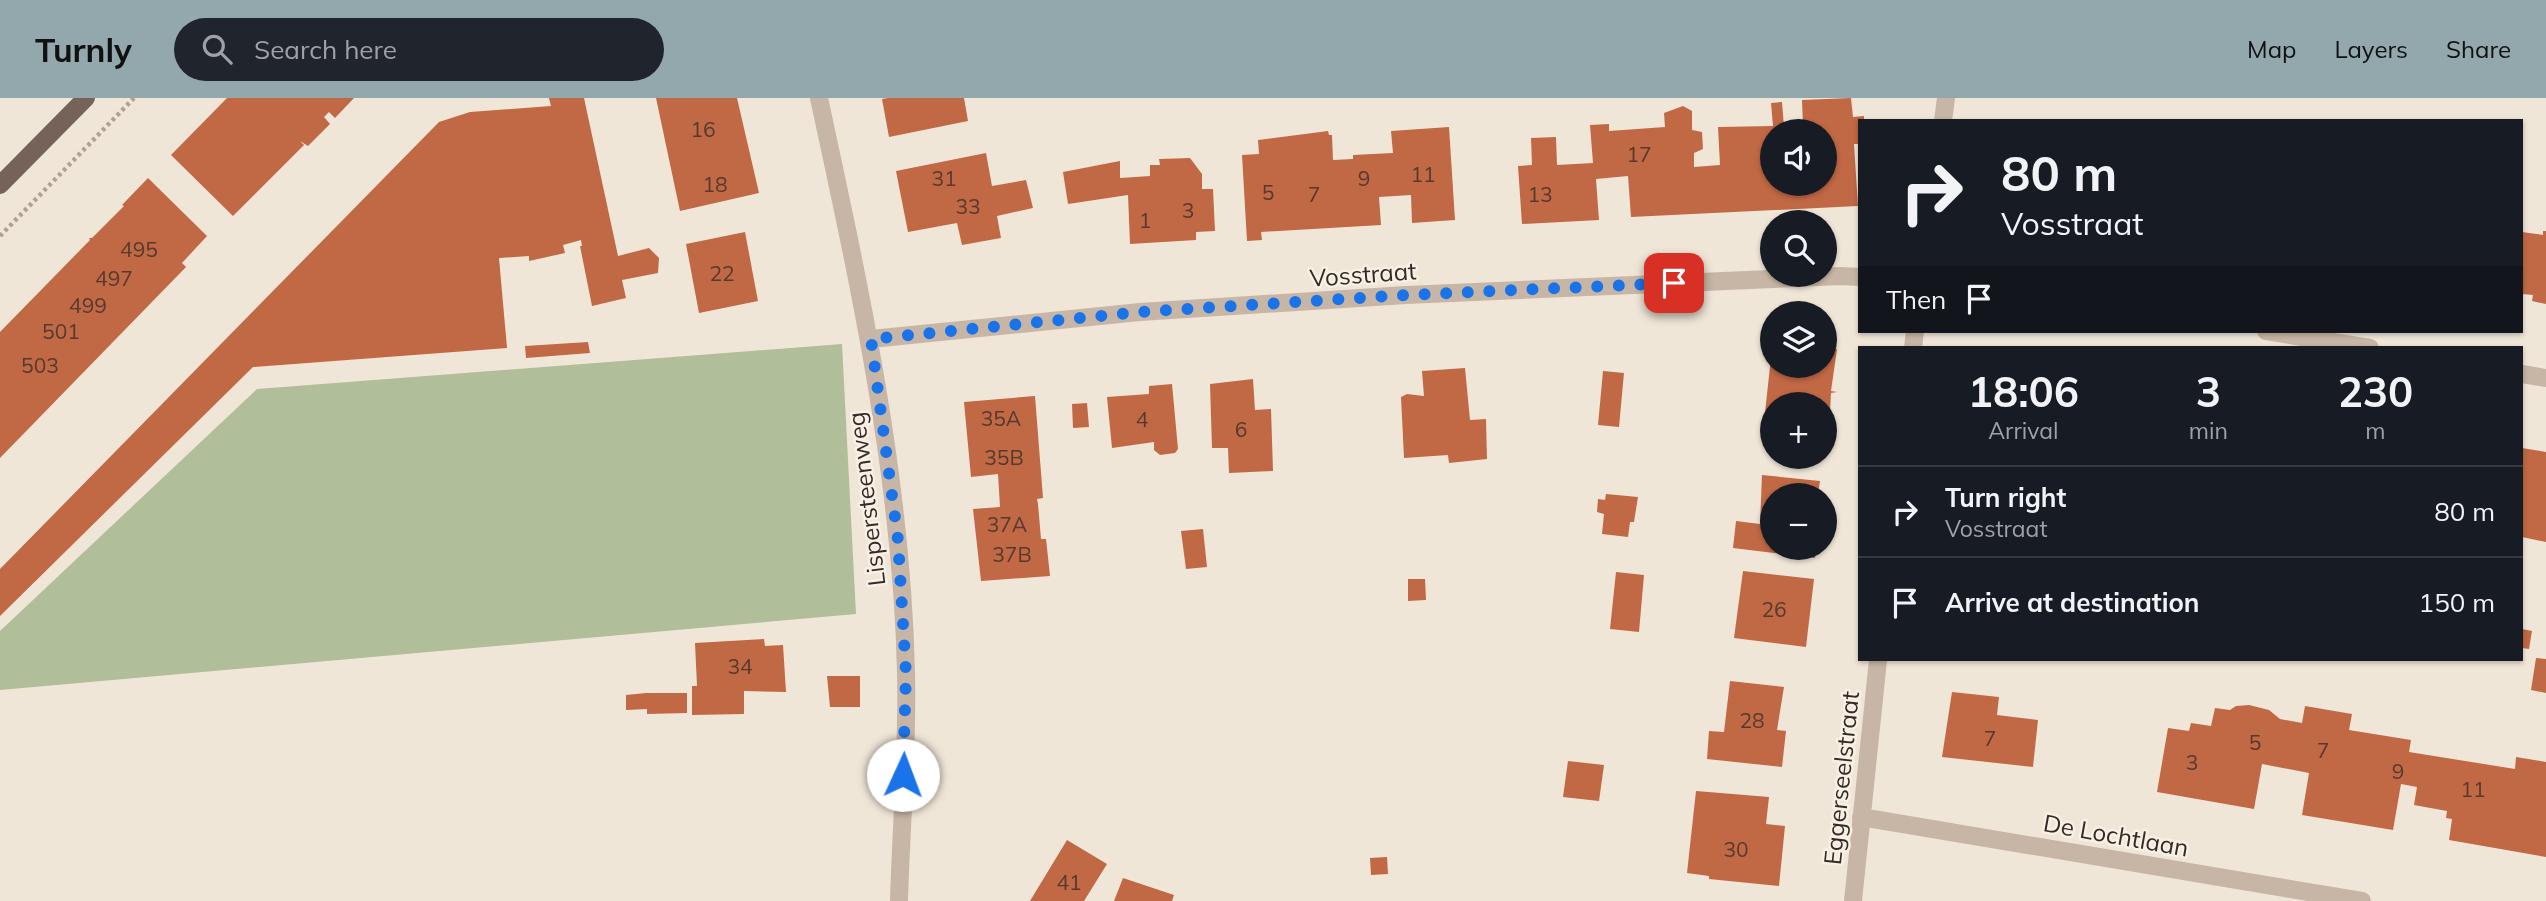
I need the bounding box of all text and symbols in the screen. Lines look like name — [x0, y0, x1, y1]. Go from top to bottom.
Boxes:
search box — [174, 18, 664, 81]
text: Turnly — [35, 29, 132, 70]
icon: search — [198, 30, 236, 68]
text: Search here — [254, 33, 397, 66]
text: Map — [2247, 34, 2296, 64]
text: Layers — [2334, 34, 2408, 64]
text: Share — [2446, 34, 2511, 64]
house number: 16 — [690, 116, 716, 142]
map controls — [1760, 119, 1837, 560]
button: sound — [1760, 119, 1837, 196]
house number: 17 — [1626, 141, 1652, 167]
text: 80 m — [2001, 142, 2117, 203]
icon: right — [1886, 147, 1977, 238]
house number: 11 — [1410, 161, 1436, 187]
house number: 31 — [931, 165, 957, 191]
house number: 9 — [1358, 165, 1370, 191]
house number: 18 — [702, 171, 728, 197]
house number: 5 — [1262, 179, 1274, 205]
house number: 7 — [1308, 181, 1320, 207]
house number: 13 — [1527, 181, 1553, 207]
house number: 33 — [955, 193, 981, 219]
house number: 3 — [1182, 197, 1194, 223]
text: Vosstraat — [2001, 203, 2144, 243]
house number: 1 — [1139, 207, 1151, 233]
button: search — [1760, 210, 1837, 287]
house number: 495 — [120, 236, 158, 262]
pin — [1644, 253, 1704, 313]
street label: Vosstraat — [1309, 255, 1417, 293]
house number: 22 — [709, 260, 735, 286]
icon: arrive — [1655, 264, 1693, 302]
house number: 497 — [95, 265, 133, 291]
icon: arrive — [1960, 280, 1998, 318]
text: Then — [1886, 283, 1946, 316]
house number: 499 — [69, 292, 107, 318]
button: layers — [1760, 301, 1837, 378]
house number: 501 — [42, 318, 80, 344]
house number: 503 — [21, 352, 59, 378]
text: 18:06 — [1968, 365, 2079, 418]
text: 3 — [2196, 365, 2221, 418]
text: 230 — [2338, 365, 2413, 418]
button: + — [1760, 392, 1837, 469]
house number: 35A — [981, 405, 1022, 431]
house number: 4 — [1136, 406, 1149, 432]
street label: Lispersteenweg — [840, 410, 892, 588]
house number: 6 — [1235, 416, 1247, 442]
text: Arrival — [1988, 416, 2059, 445]
text: min — [2189, 416, 2228, 445]
text: m — [2365, 416, 2386, 445]
house number: 35B — [984, 444, 1024, 470]
text: Turn right — [1945, 481, 2066, 514]
button: − — [1760, 483, 1837, 560]
icon: right — [1886, 493, 1924, 531]
text: 80 m — [2434, 495, 2495, 528]
house number: 37A — [987, 511, 1028, 537]
text: Vosstraat — [1945, 514, 2047, 543]
house number: 37B — [992, 541, 1032, 567]
icon: arrive — [1886, 584, 1924, 622]
text: Arrive at destination — [1945, 586, 2200, 619]
text: 150 m — [2419, 586, 2495, 619]
house number: 26 — [1761, 596, 1787, 622]
house number: 34 — [727, 653, 753, 679]
street label: Eggerseelstraat — [1817, 690, 1865, 866]
house number: 28 — [1739, 707, 1765, 733]
house number: 7 — [1984, 725, 1996, 751]
house number: 5 — [2249, 729, 2261, 755]
house number: 7 — [2317, 737, 2329, 763]
position arrow — [866, 738, 940, 812]
house number: 3 — [2186, 749, 2198, 775]
house number: 9 — [2392, 758, 2404, 784]
house number: 11 — [2460, 776, 2486, 802]
street label: De Lochtlaan — [2041, 807, 2191, 863]
house number: 30 — [1723, 836, 1749, 862]
house number: 41 — [1056, 869, 1082, 895]

